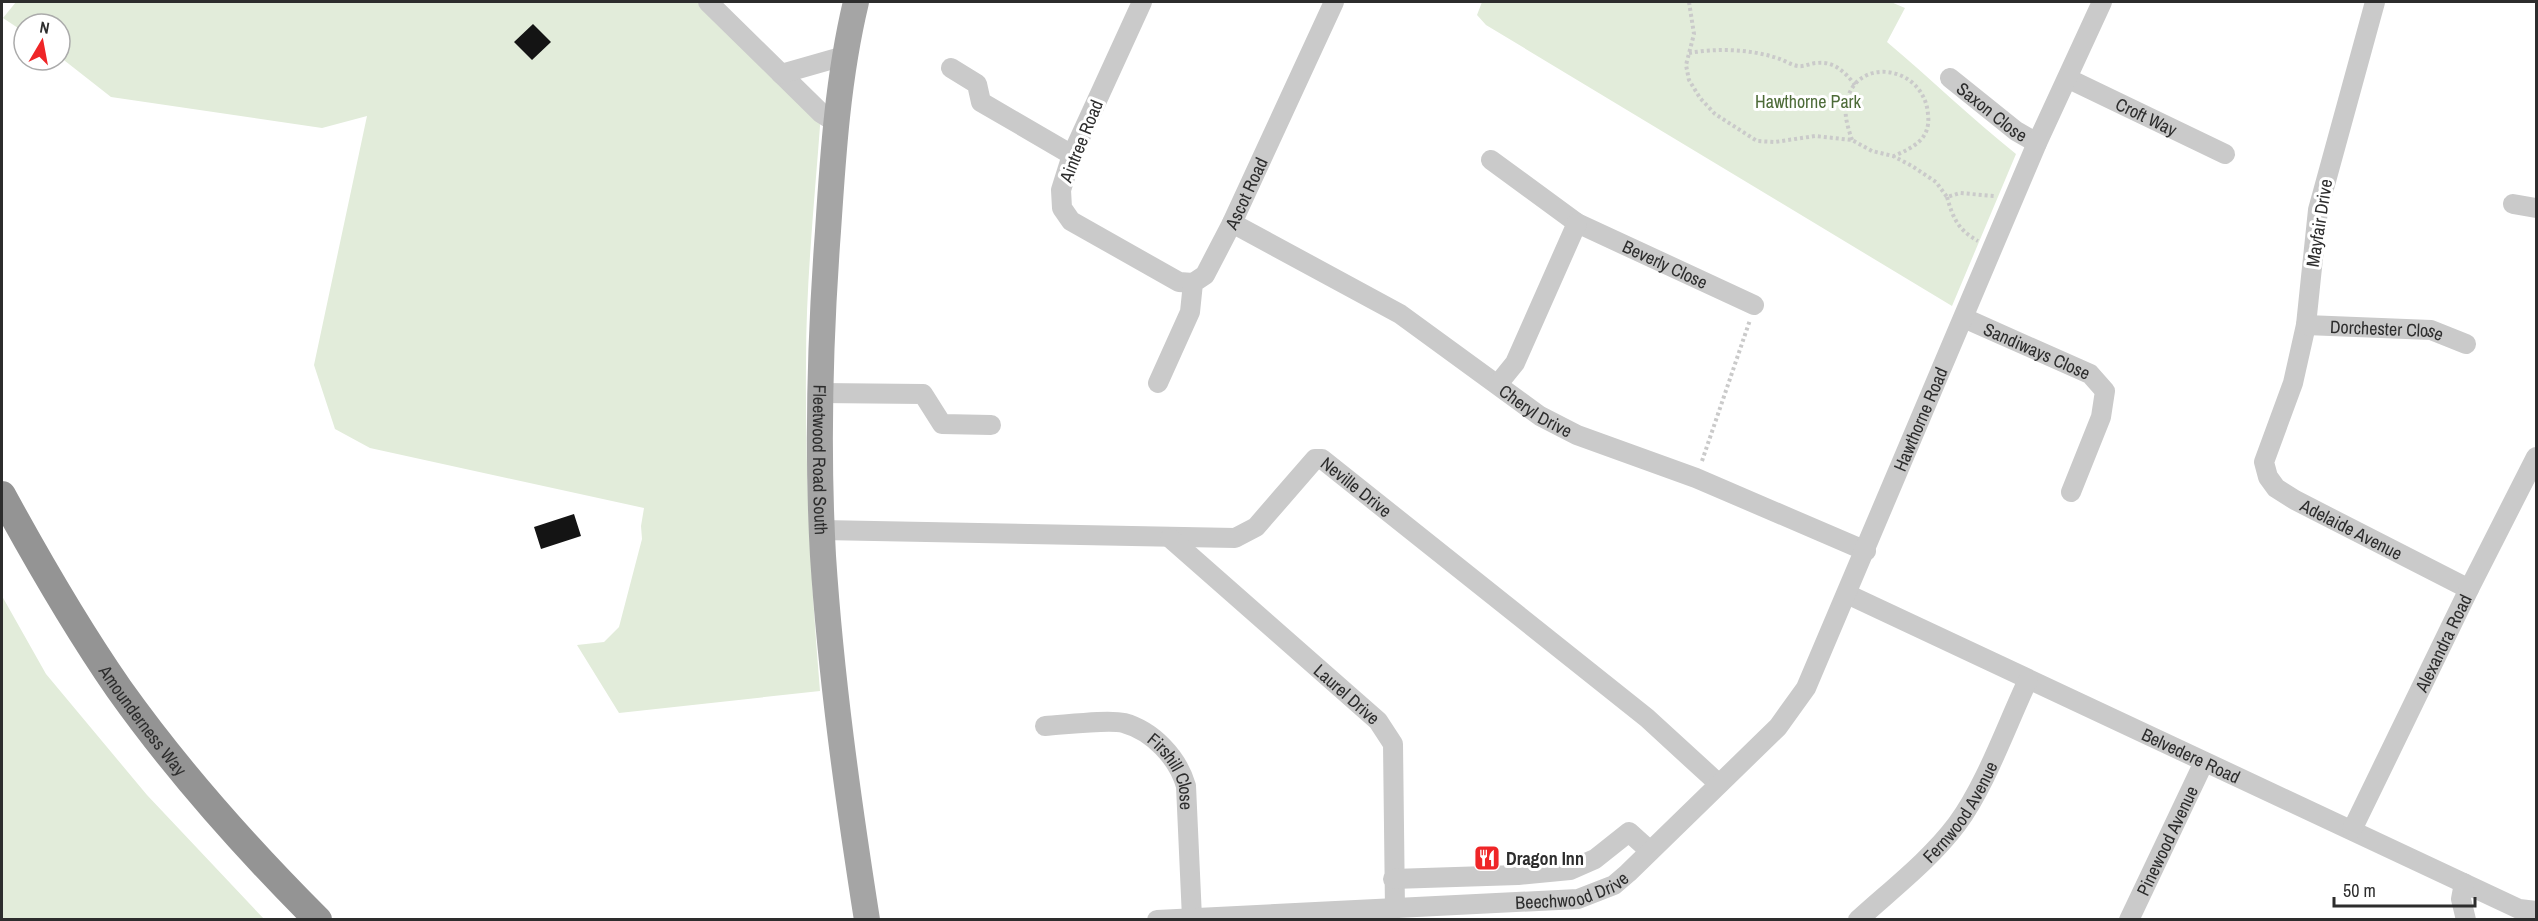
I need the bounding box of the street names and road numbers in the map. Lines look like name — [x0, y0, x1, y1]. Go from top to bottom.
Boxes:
street label: Saxon Close — [1952, 76, 2032, 147]
street label: Croft Way — [2112, 91, 2182, 142]
street label: Aintree Road — [1053, 96, 1109, 187]
street label: Ascot Road — [1218, 153, 1273, 234]
street label: Mayfair Drive — [2300, 177, 2338, 269]
street label: Beverly Close — [1619, 233, 1712, 294]
street label: Dorchester Close — [2329, 313, 2448, 346]
street label: Sandiways Close — [1980, 316, 2094, 385]
street label: Hawthorne Road — [1887, 363, 1953, 475]
street label: Cheryl Drive — [1494, 378, 1577, 443]
street label: Fleetwood Road South — [807, 384, 834, 535]
street label: Neville Drive — [1316, 450, 1397, 523]
street label: Adelaide Avenue — [2295, 492, 2407, 565]
street label: Alexandra Road — [2408, 590, 2477, 697]
street label: Laurel Drive — [1309, 658, 1386, 730]
street label: Amounderness Way — [93, 659, 193, 781]
street label: Belvedere Road — [2138, 721, 2244, 789]
street label: Firshill Close — [1143, 726, 1200, 810]
street label: Fernwood Avenue — [1917, 757, 2003, 868]
street label: Pinewood Avenue — [2130, 781, 2204, 900]
street label: Beechwood Drive — [1515, 866, 1634, 915]

